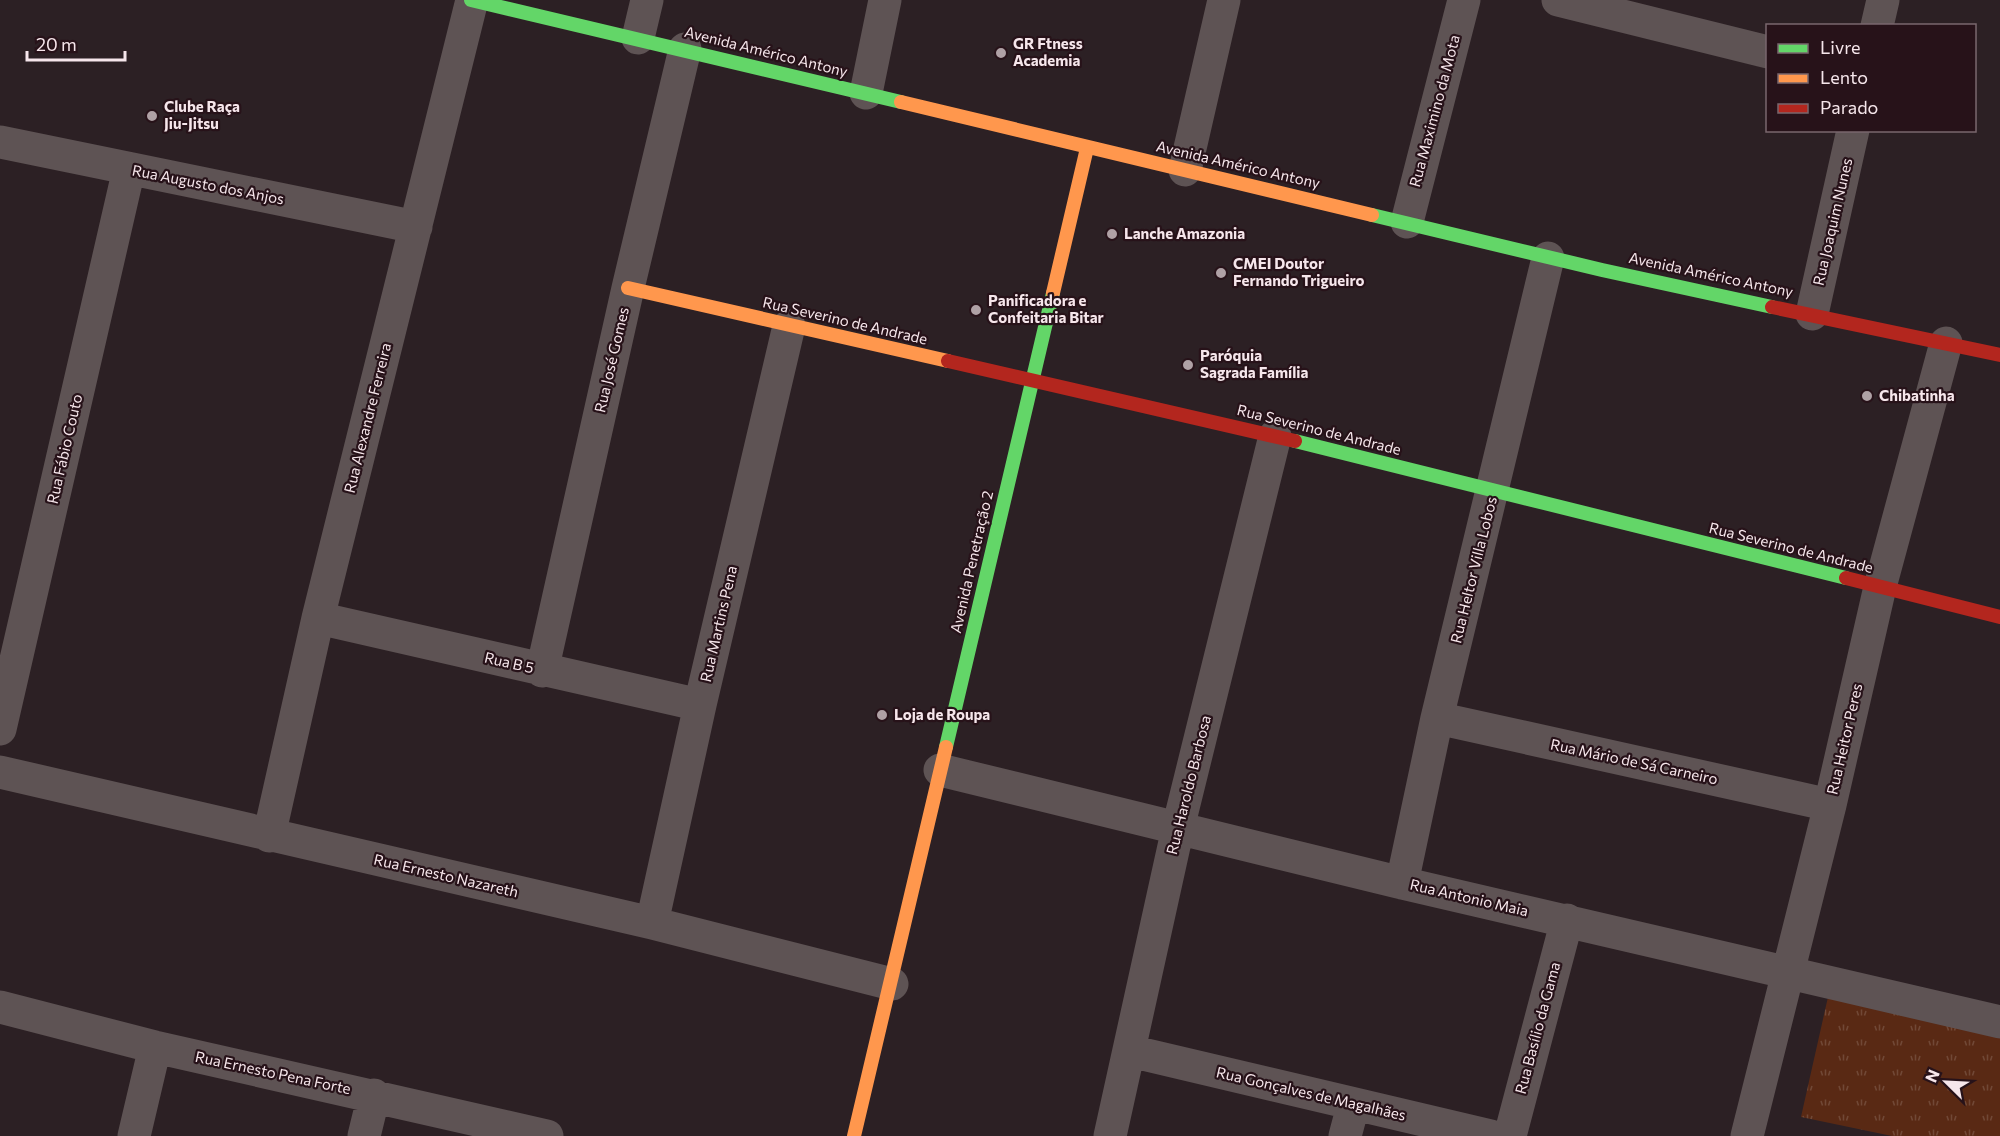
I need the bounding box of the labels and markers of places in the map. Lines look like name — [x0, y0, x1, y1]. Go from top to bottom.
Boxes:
place label: GR Ftness Academia — [1013, 34, 1083, 69]
marker: GR Ftness Academia — [994, 46, 1008, 60]
place label: Clube Raça Jiu-Jitsu — [164, 97, 240, 132]
marker: Clube Raça Jiu-Jitsu — [145, 109, 159, 123]
place label: Lanche Amazonia — [1124, 224, 1245, 242]
marker: Lanche Amazonia — [1105, 227, 1119, 241]
place label: CMEI Doutor Fernando Trigueiro — [1233, 254, 1364, 289]
marker: CMEI Doutor Fernando Trigueiro — [1214, 266, 1228, 280]
place label: Panificadora e Confeitaria Bitar — [988, 291, 1104, 326]
marker: Panificadora e Confeitaria Bitar — [969, 303, 983, 317]
place label: Paróquia Sagrada Família — [1200, 346, 1309, 381]
marker: Paróquia Sagrada Família — [1181, 358, 1195, 372]
place label: Chibatinha — [1879, 386, 1955, 404]
marker: Chibatinha — [1860, 389, 1874, 403]
place label: Loja de Roupa — [894, 705, 990, 723]
marker: Loja de Roupa — [875, 708, 889, 722]

